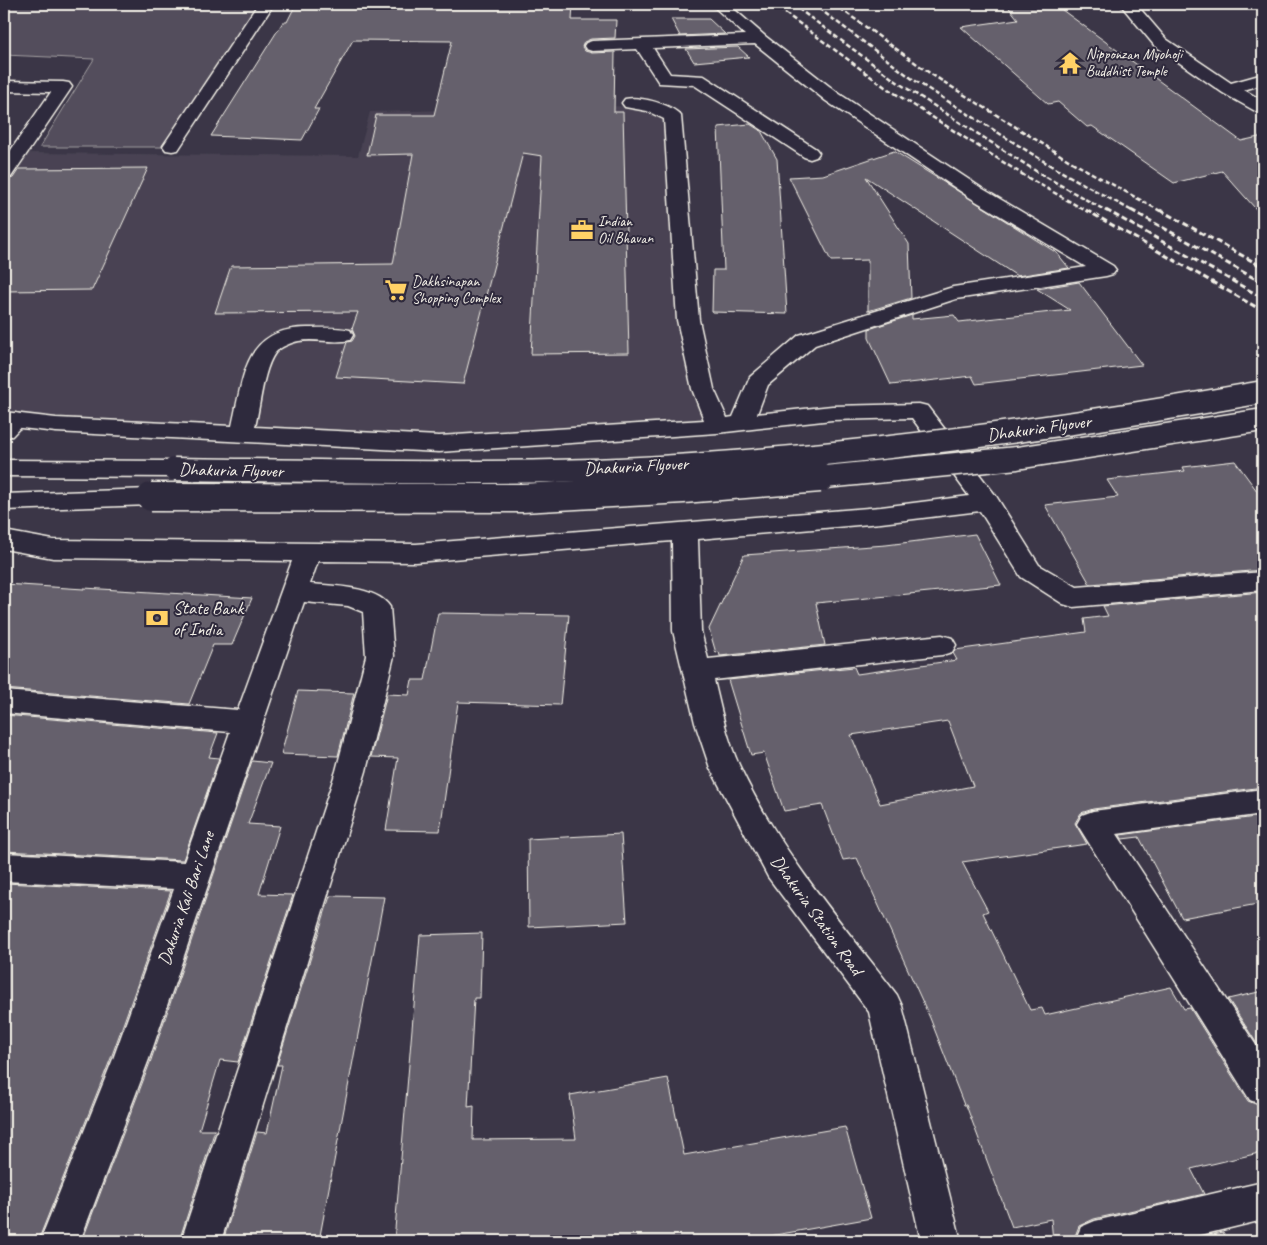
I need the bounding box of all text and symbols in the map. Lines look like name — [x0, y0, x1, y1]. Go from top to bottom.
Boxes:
place label: Nipponzan Myohoji Buddhist Temple — [1086, 45, 1184, 81]
temple icon: Nipponzan Myohoji Buddhist Temple — [1057, 50, 1083, 76]
place label: Indian Oil Bhavan — [598, 212, 654, 248]
office icon: Indian Oil Bhavan — [569, 217, 595, 243]
place label: Dakhsinapan Shopping Complex — [412, 272, 503, 308]
supermarket icon: Dakhsinapan Shopping Complex — [383, 277, 409, 303]
street label: Dhakuria Flyover — [986, 409, 1095, 446]
street label: Dhakuria Flyover — [583, 452, 691, 480]
street label: Dhakuria Flyover — [179, 458, 286, 482]
place label: State Bank of India — [173, 597, 245, 640]
bank icon: State Bank of India — [144, 605, 170, 631]
street label: Dakuria Kali Bari Lane — [153, 827, 220, 968]
street label: Dhakuria Station Road — [766, 851, 870, 982]

